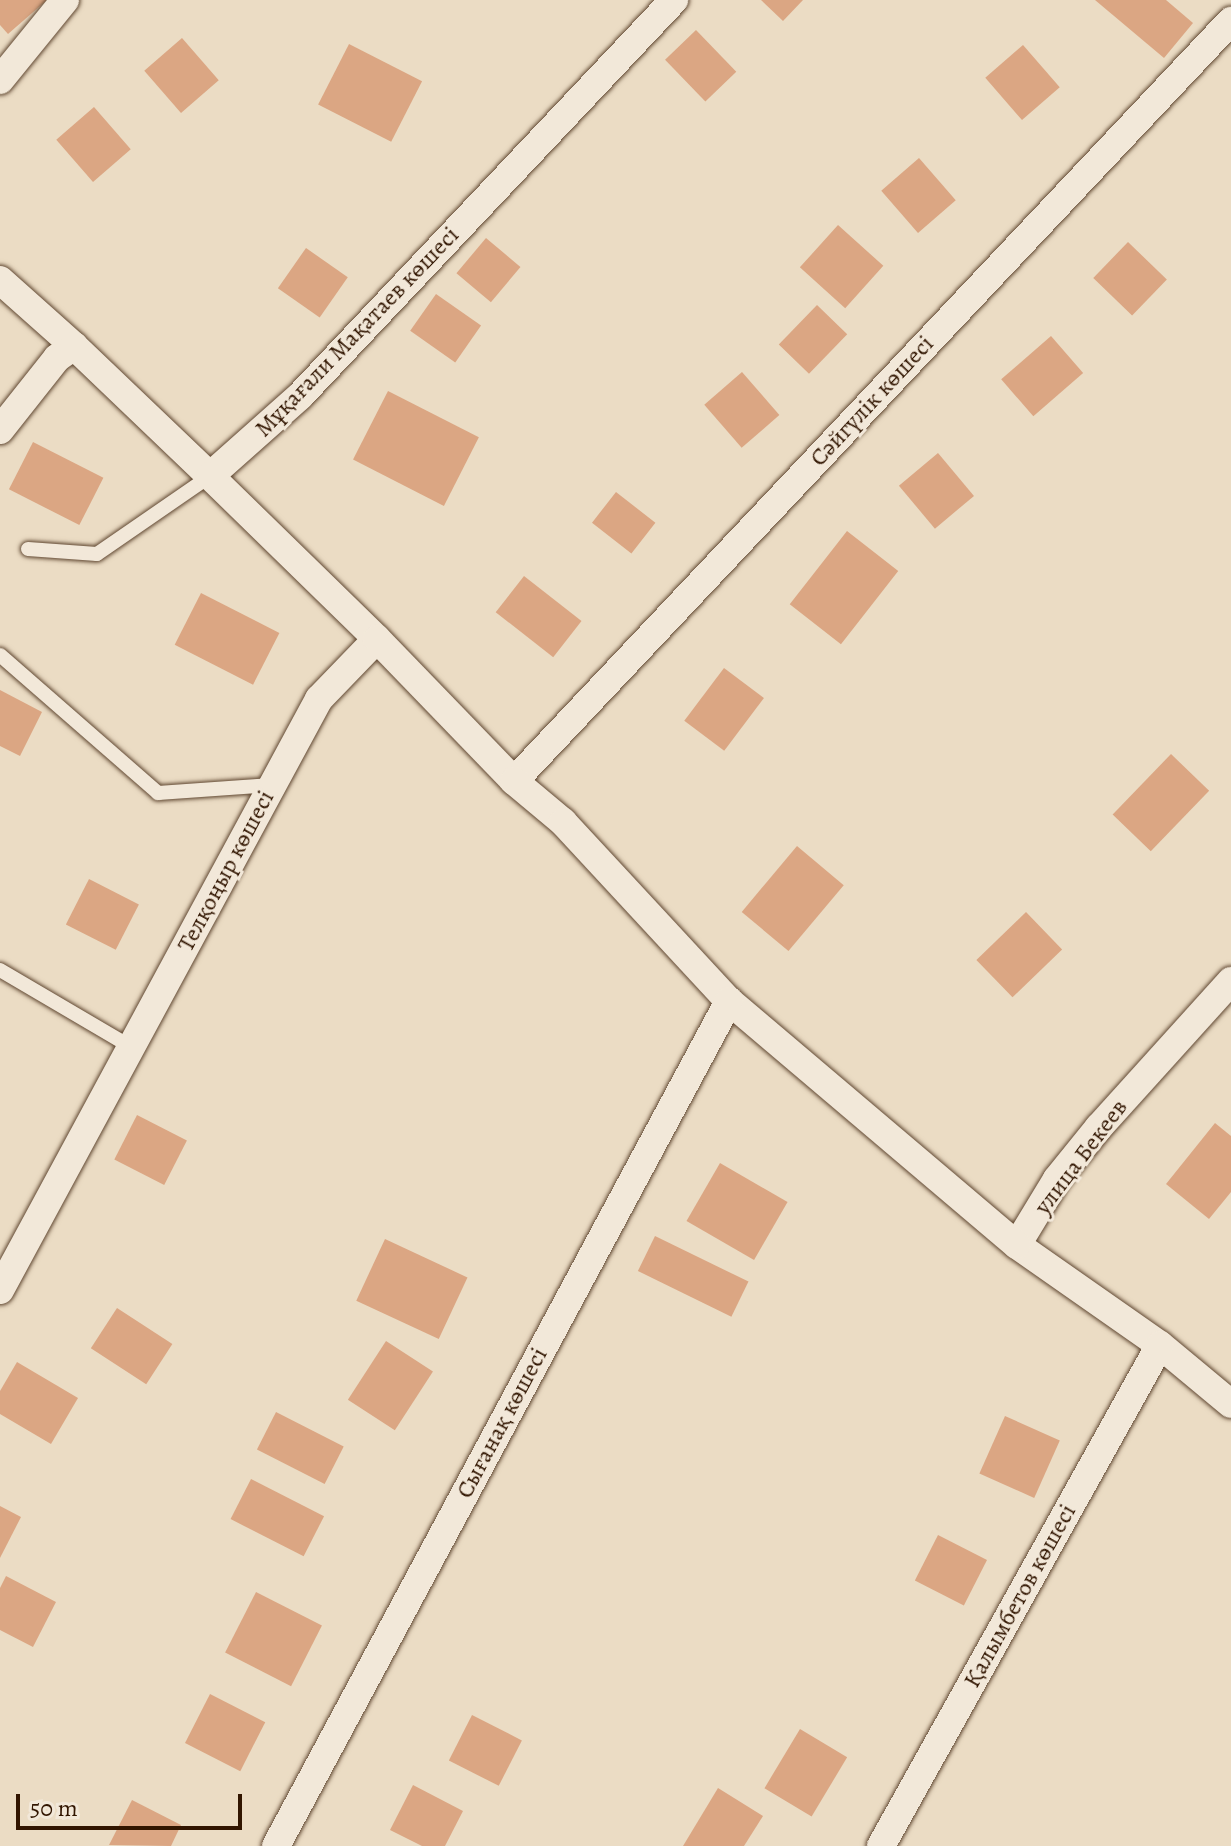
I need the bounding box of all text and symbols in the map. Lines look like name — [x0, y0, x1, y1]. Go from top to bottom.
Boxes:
street label: Мұқағали Мақатаев көшесі — [249, 221, 465, 443]
street label: Сәйгүлік көшесі — [804, 330, 940, 472]
street label: Телқоңыр көшесі — [171, 786, 281, 956]
street label: улица Бекеев — [1028, 1094, 1134, 1220]
street label: Сығанақ көшесі — [450, 1343, 554, 1503]
street label: Қалымбетов көшесі — [958, 1499, 1082, 1693]
scale bar — [20, 1778, 246, 1828]
text: 50 m — [30, 1792, 78, 1824]

